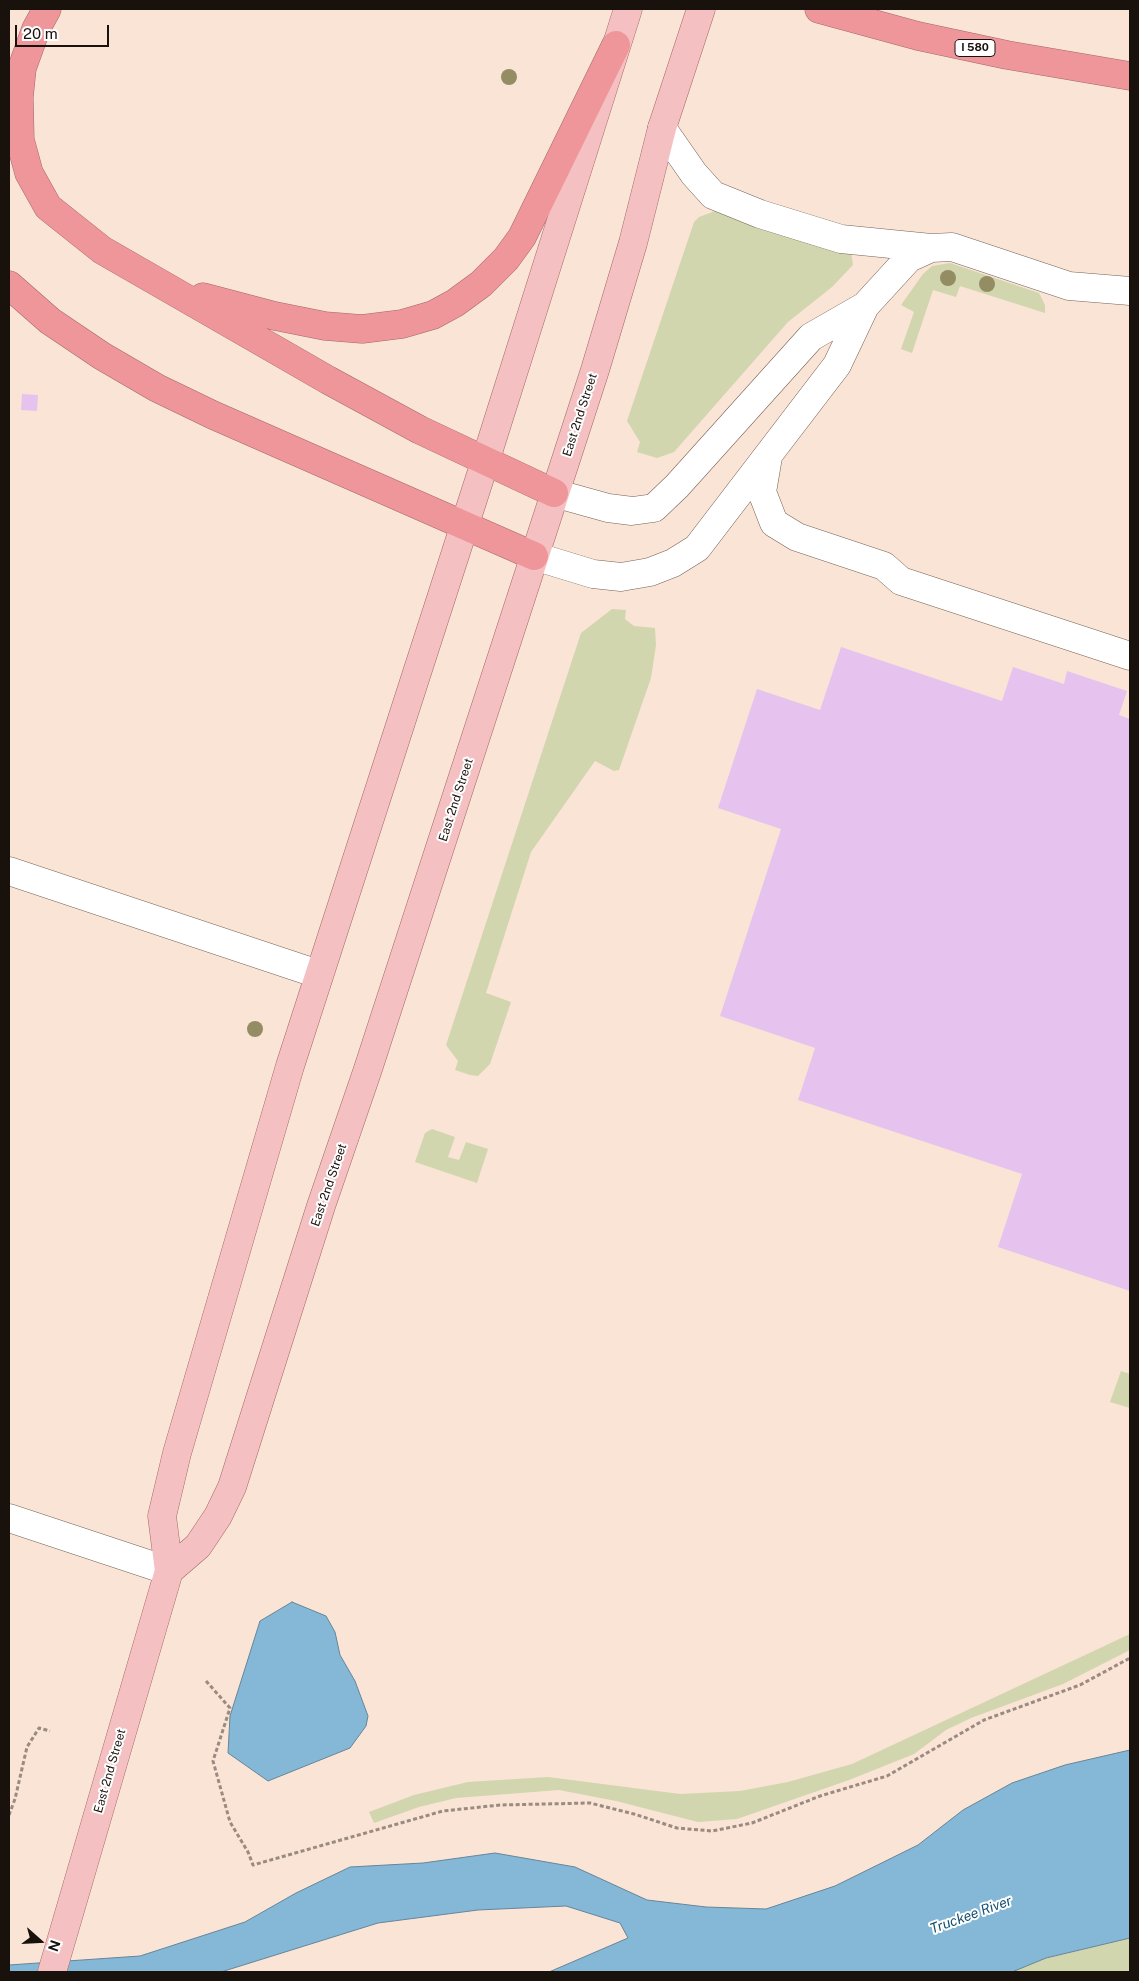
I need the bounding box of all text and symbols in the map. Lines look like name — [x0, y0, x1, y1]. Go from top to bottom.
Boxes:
scale bar — [18, 15, 111, 47]
text: 20 m — [23, 25, 58, 42]
road number: I 580 — [955, 40, 995, 56]
street label: East 2nd Street — [560, 372, 600, 458]
street label: East 2nd Street — [436, 757, 476, 843]
street label: East 2nd Street — [308, 1142, 350, 1228]
street label: East 2nd Street — [91, 1727, 129, 1815]
water label: Truckee River — [928, 1892, 1014, 1938]
north arrow — [15, 1916, 65, 1966]
text: N — [45, 1938, 64, 1954]

